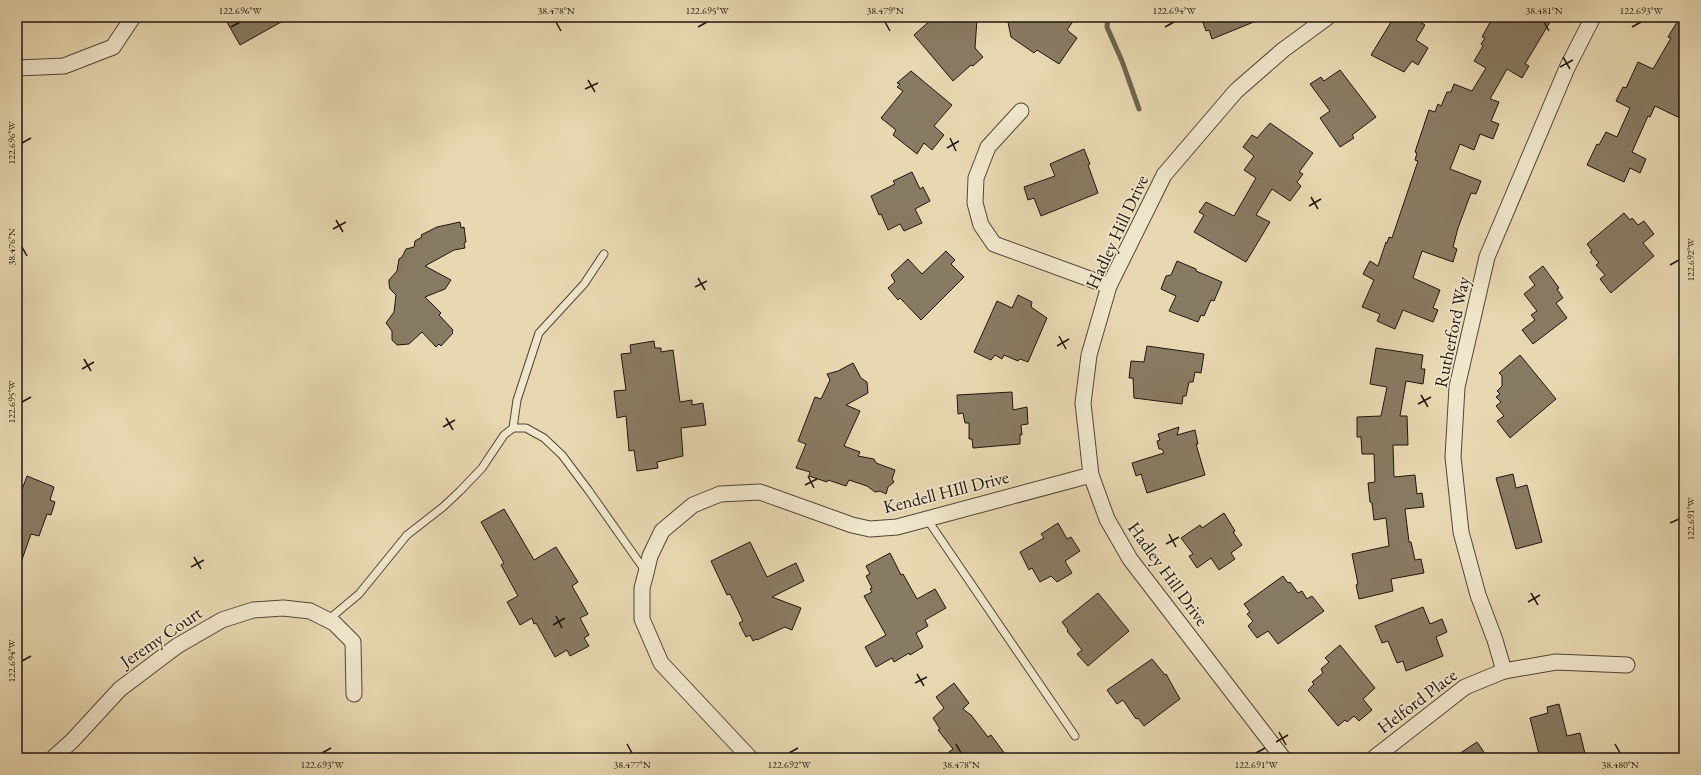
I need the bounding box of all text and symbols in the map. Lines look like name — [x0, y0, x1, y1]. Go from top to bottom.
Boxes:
text: 122.696°W — [218, 4, 262, 17]
text: 38.478°N — [537, 4, 575, 17]
text: 122.695°W — [685, 4, 729, 17]
text: 38.479°N — [866, 4, 904, 17]
text: 122.694°W — [1152, 4, 1196, 17]
text: 38.481°N — [1525, 4, 1563, 17]
text: 122.693°W — [1619, 4, 1663, 17]
text: 122.696°W — [5, 121, 18, 165]
street label: Hadley Hill Drive — [1080, 171, 1153, 293]
text: 38.476°N — [5, 228, 18, 266]
text: 122.692°W — [1684, 238, 1697, 282]
street label: Rutherford Way — [1429, 274, 1475, 389]
text: 122.695°W — [5, 380, 18, 424]
street label: Kendell HIll Drive — [881, 465, 1011, 518]
text: 122.691°W — [1684, 497, 1697, 541]
street label: Hadley Hill Drive — [1123, 517, 1214, 630]
street label: Jeremy Court — [114, 601, 206, 673]
text: 122.694°W — [5, 639, 18, 683]
street label: Helford Place — [1372, 663, 1461, 738]
text: 122.693°W — [300, 758, 344, 771]
text: 38.477°N — [613, 758, 651, 771]
text: 122.692°W — [767, 758, 811, 771]
text: 38.478°N — [942, 758, 980, 771]
text: 122.691°W — [1234, 758, 1278, 771]
text: 38.480°N — [1601, 758, 1639, 771]

